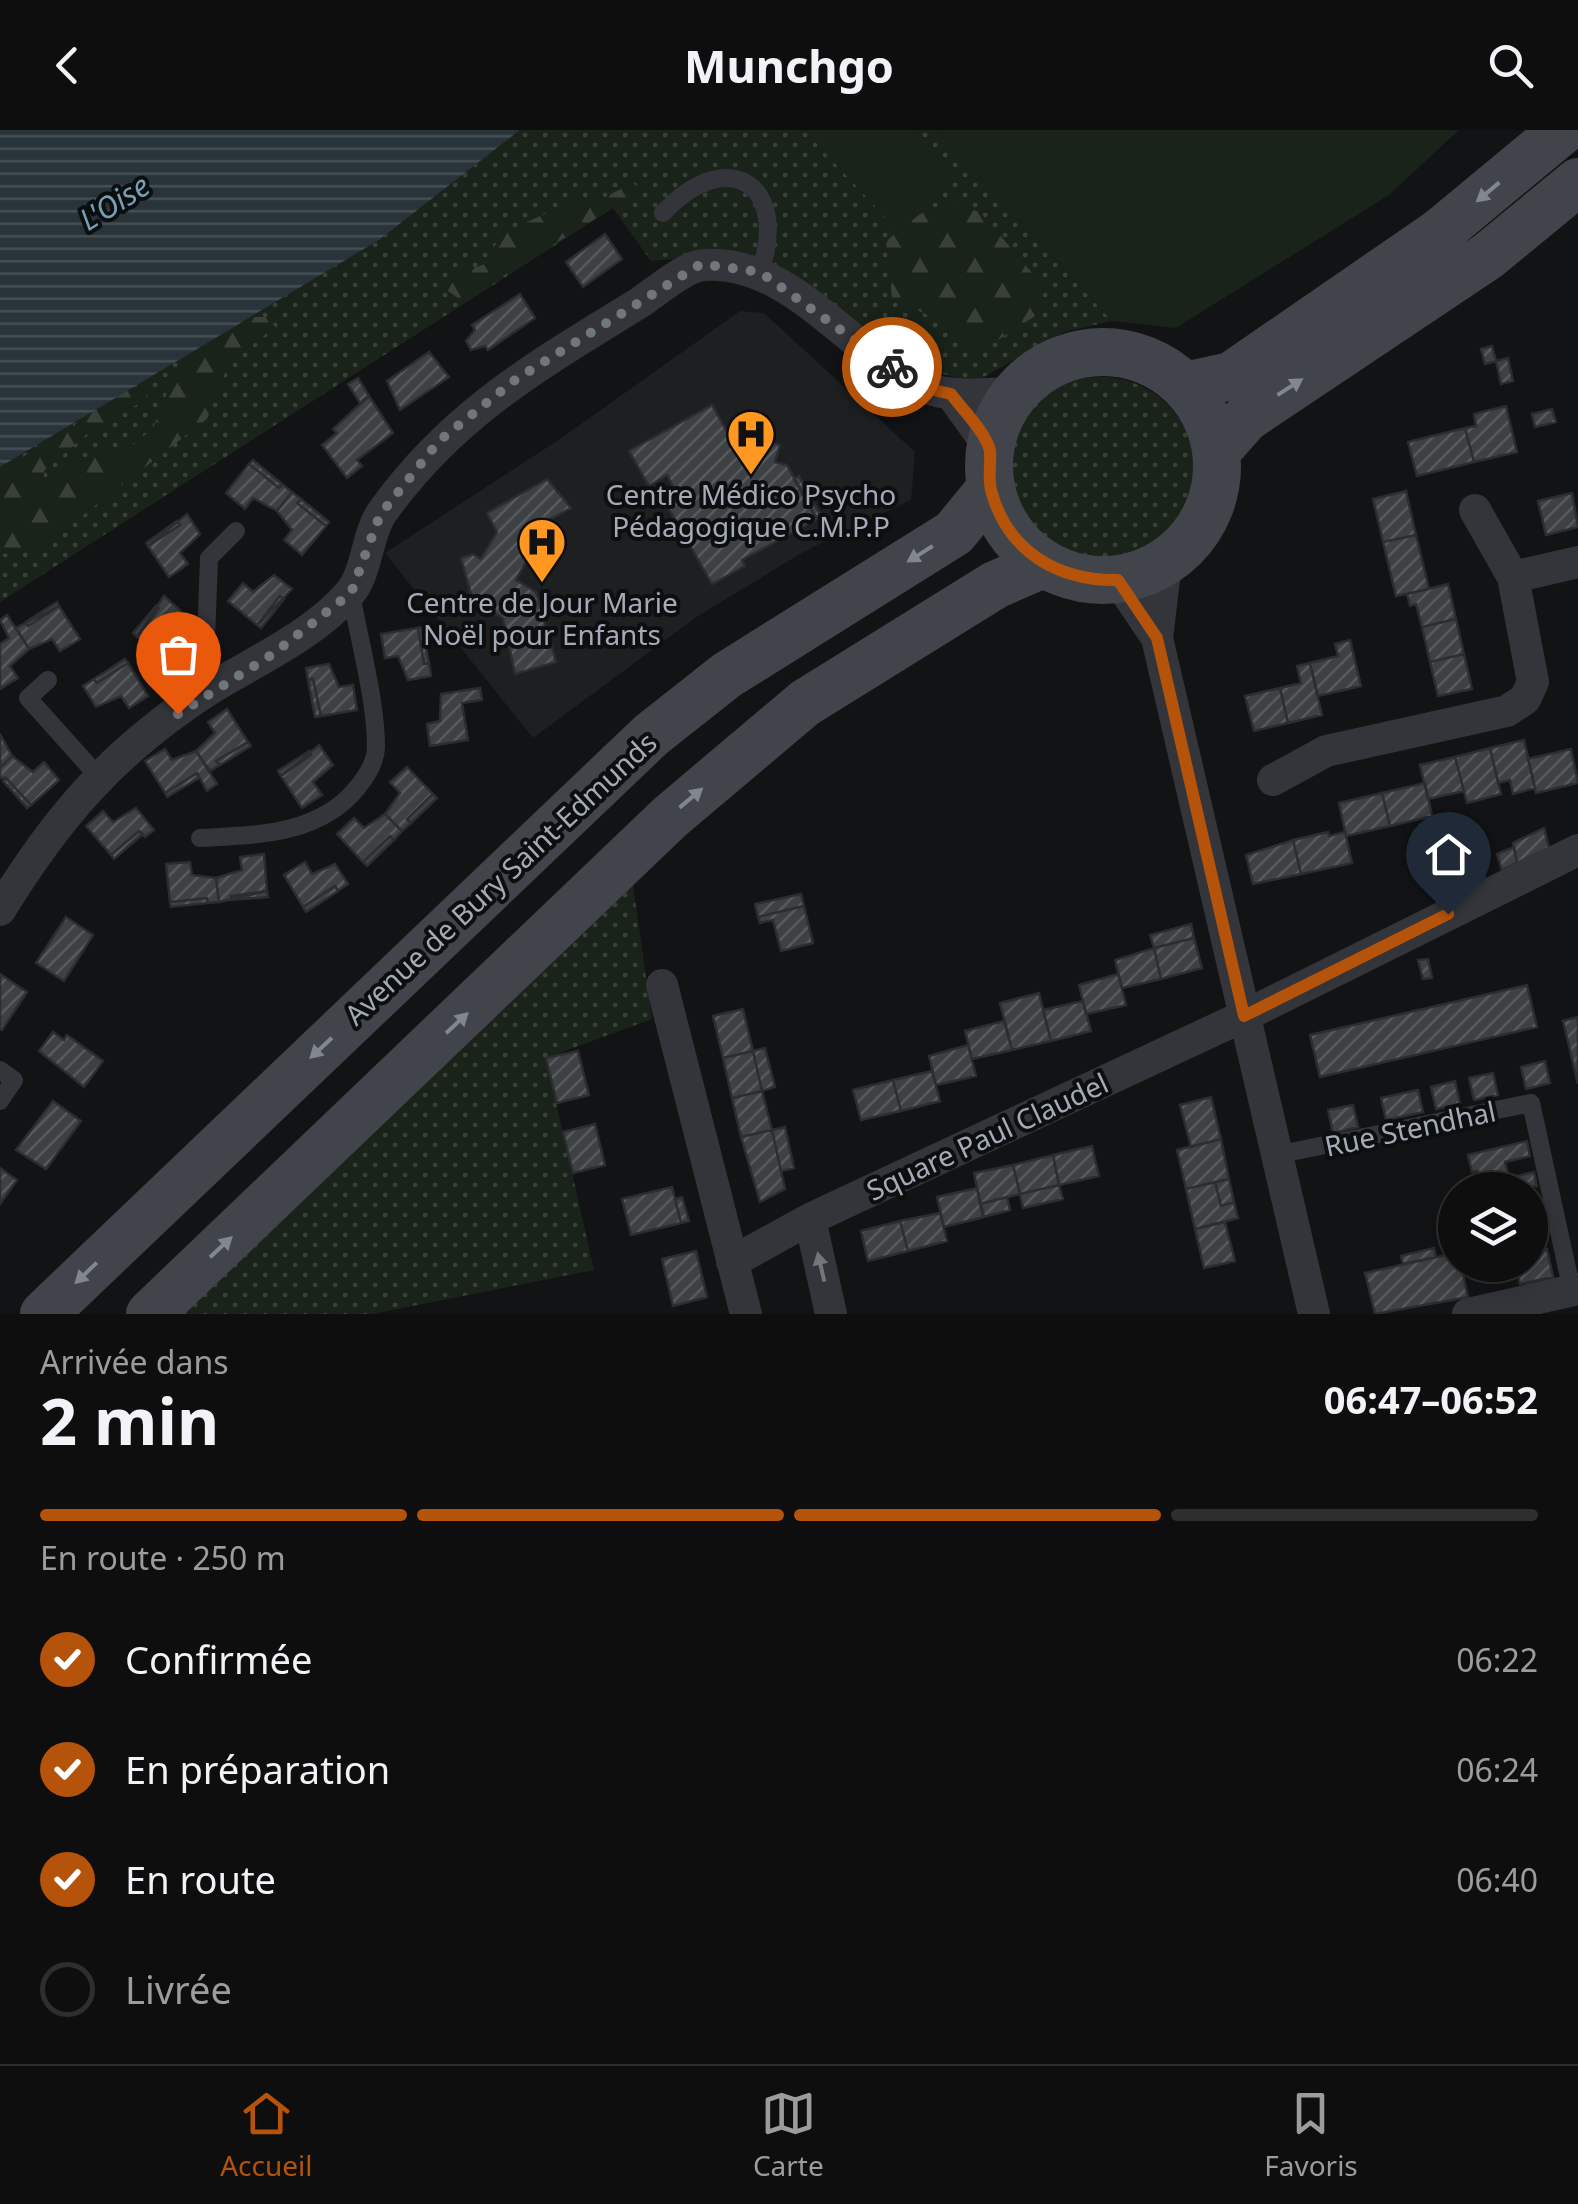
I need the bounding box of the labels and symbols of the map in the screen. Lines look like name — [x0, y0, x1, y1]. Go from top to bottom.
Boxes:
water label: L'Oise — [71, 165, 157, 239]
one-way arrow — [1476, 181, 1501, 202]
courier — [842, 317, 942, 417]
one-way arrow — [1276, 378, 1304, 397]
hospital icon: Centre Médico Psycho Pédagogique C.M.P.P — [725, 408, 777, 476]
place label: Centre Médico Psycho Pédagogique C.M.P.P — [606, 475, 896, 545]
hospital icon: Centre de Jour Marie Noël pour Enfants — [516, 516, 568, 584]
one-way arrow — [907, 544, 934, 562]
place label: Centre de Jour Marie Noël pour Enfants — [406, 583, 678, 653]
pin — [136, 612, 221, 715]
street label: Avenue de Bury Saint-Edmunds — [336, 723, 664, 1033]
one-way arrow — [679, 788, 704, 810]
pin — [1406, 812, 1491, 915]
one-way arrow — [445, 1012, 469, 1035]
one-way arrow — [309, 1036, 333, 1059]
street label: Square Paul Claudel — [860, 1063, 1114, 1209]
street label: Rue Stendhal — [1321, 1091, 1499, 1165]
one-way arrow — [209, 1236, 233, 1259]
one-way arrow — [813, 1251, 828, 1282]
one-way arrow — [75, 1261, 99, 1284]

